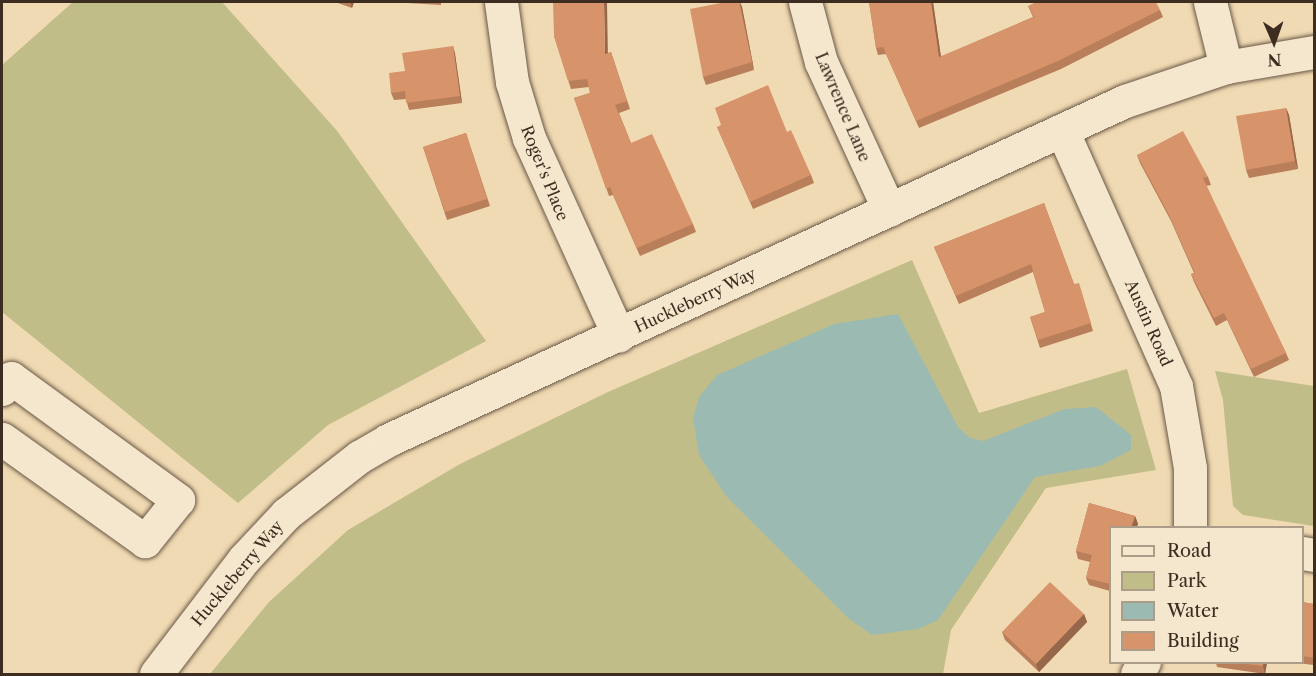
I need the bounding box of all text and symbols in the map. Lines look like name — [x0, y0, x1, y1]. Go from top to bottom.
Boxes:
north arrow — [1244, 12, 1304, 72]
street label: Lawrence Lane — [811, 50, 875, 164]
text: N — [1267, 50, 1282, 70]
street label: Roger's Place — [517, 123, 573, 223]
street label: Huckleberry Way — [631, 263, 759, 337]
street label: Austin Road — [1121, 277, 1177, 369]
street label: Huckleberry Way — [187, 516, 287, 630]
legend — [1109, 526, 1304, 664]
text: Road — [1167, 540, 1212, 562]
text: Park — [1167, 570, 1206, 592]
text: Water — [1167, 600, 1219, 622]
text: Building — [1167, 630, 1239, 652]

